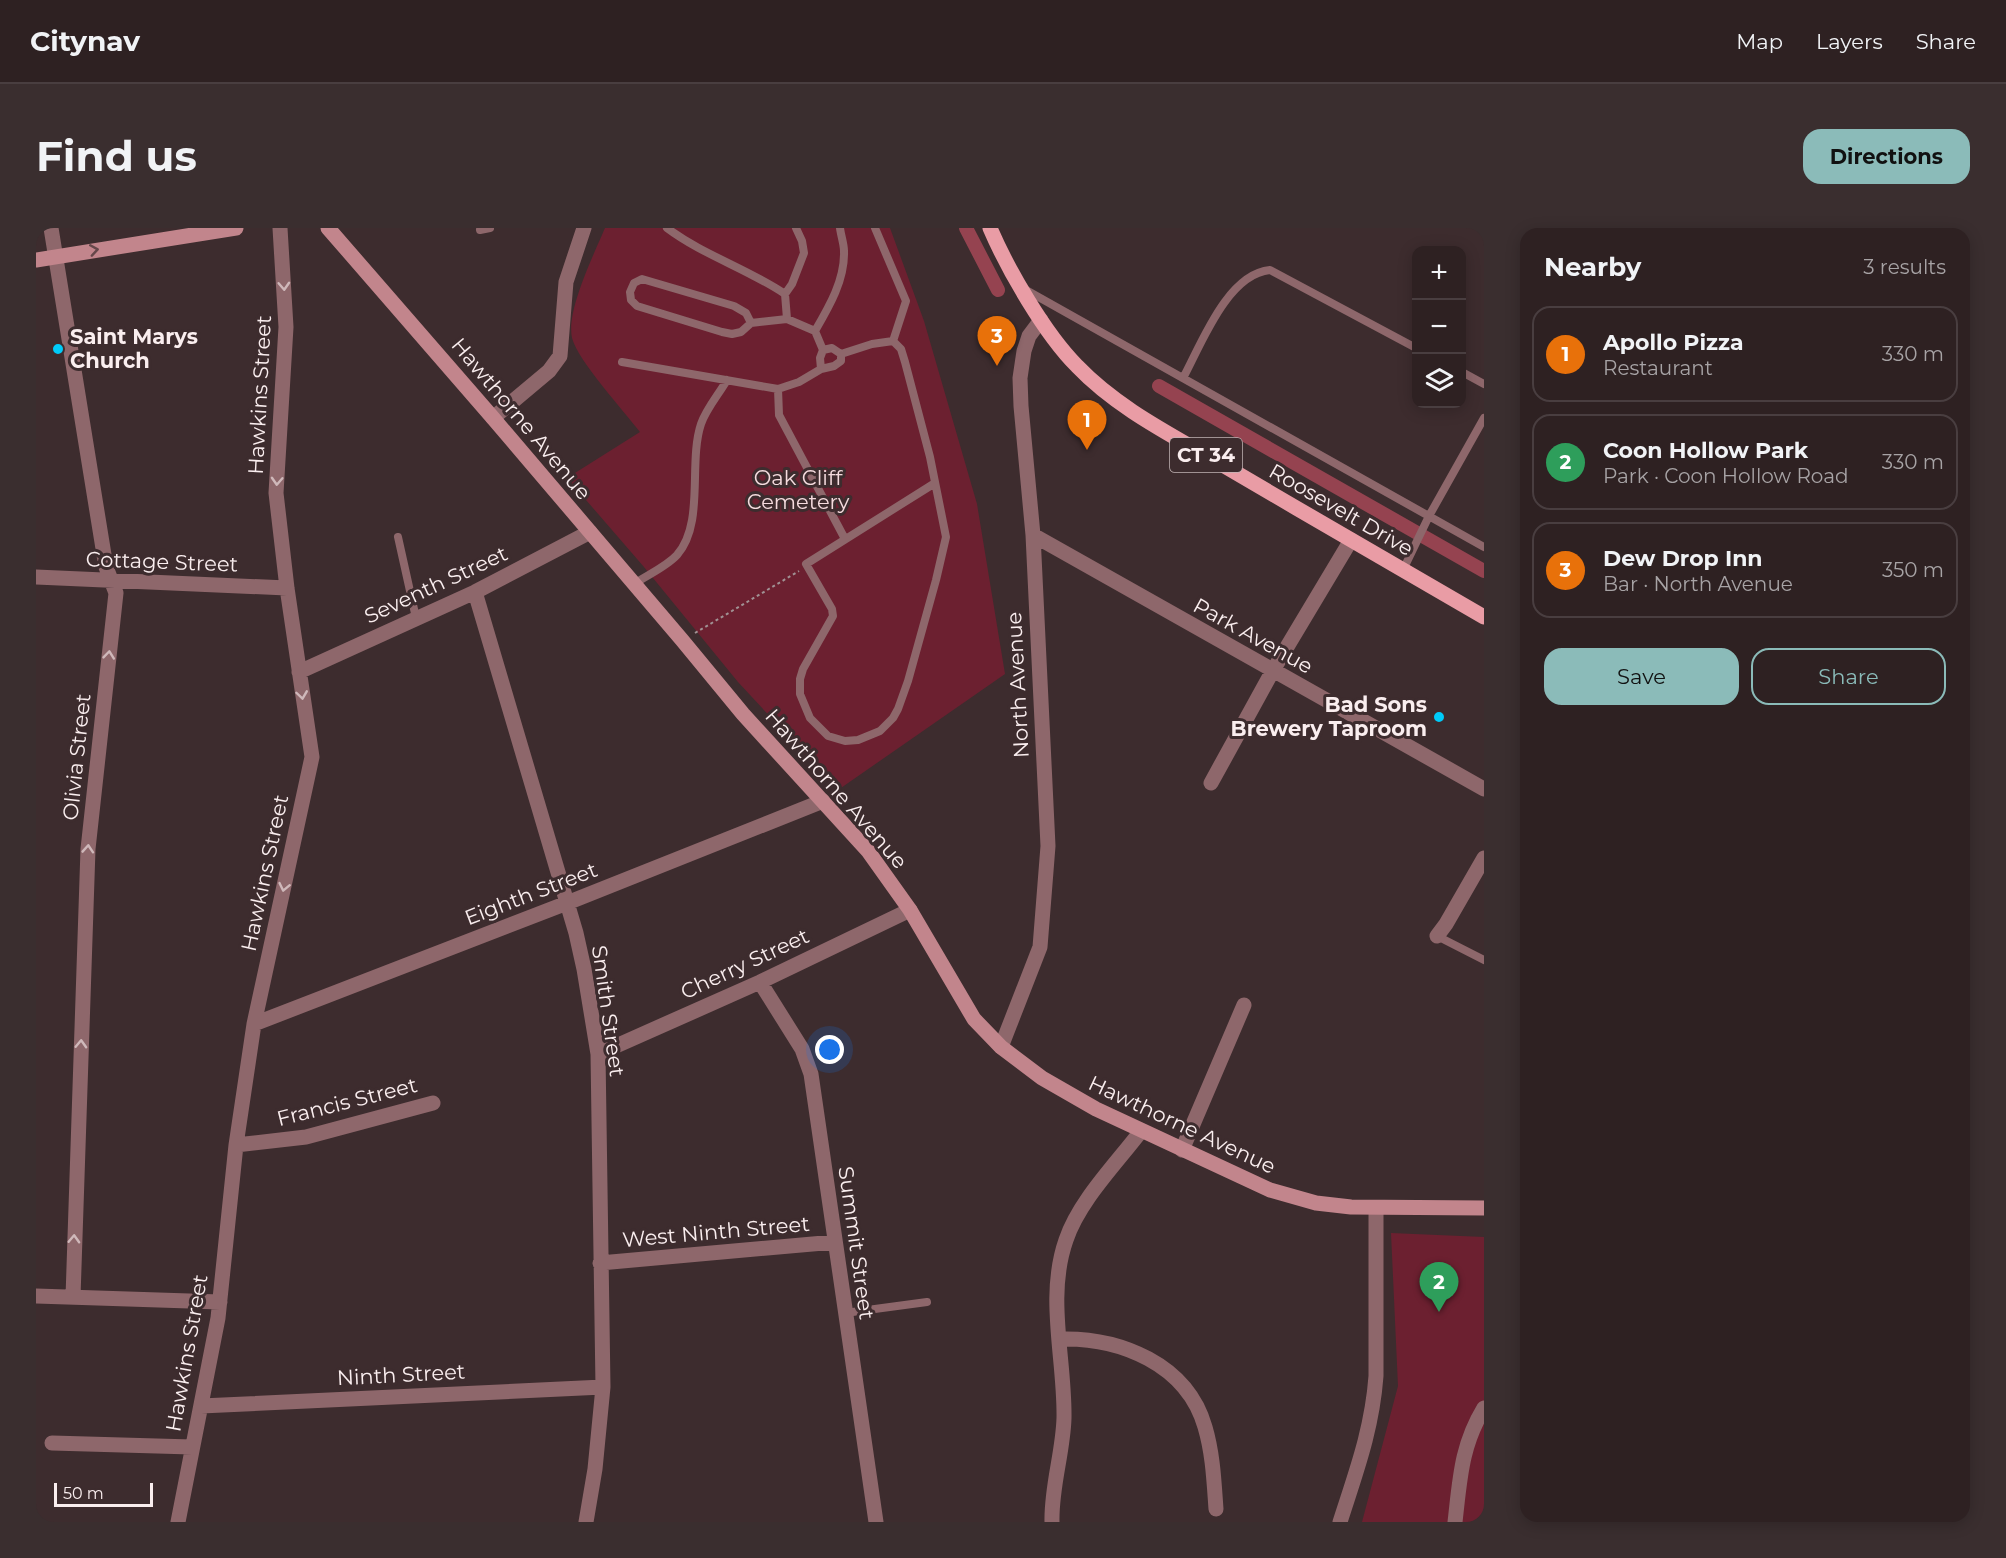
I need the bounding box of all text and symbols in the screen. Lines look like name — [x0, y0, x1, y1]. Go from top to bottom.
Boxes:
text: Citynav — [30, 24, 140, 58]
text: Map — [1736, 29, 1783, 54]
text: Layers — [1816, 29, 1883, 54]
text: Share — [1916, 29, 1976, 54]
button: Directions — [1803, 129, 1970, 184]
text: Find us — [36, 130, 197, 182]
one-way arrow — [89, 245, 98, 257]
map controls — [1412, 246, 1466, 408]
button: + — [1412, 246, 1466, 300]
text: Nearby — [1544, 251, 1641, 283]
text: 3 results — [1863, 255, 1946, 279]
one-way arrow — [277, 282, 290, 291]
button: − — [1412, 300, 1466, 354]
street label: Hawkins Street — [243, 315, 276, 475]
pin: 3 — [978, 316, 1016, 366]
place label: Saint Marys Church — [70, 324, 198, 373]
text: Apollo Pizza — [1603, 329, 1744, 356]
street label: Hawthorne Avenue — [446, 333, 596, 505]
marker: Saint Marys Church — [51, 342, 65, 356]
text: 1 — [1562, 342, 1569, 366]
text: 330 m — [1882, 342, 1944, 366]
button: layers — [1412, 354, 1466, 408]
text: Restaurant — [1603, 356, 1713, 380]
pin: 1 — [1068, 400, 1106, 450]
text: Coon Hollow Park — [1603, 437, 1808, 464]
road number: CT 34 — [1170, 438, 1242, 472]
text: 2 — [1560, 450, 1571, 474]
text: 330 m — [1882, 450, 1944, 474]
street label: Roosevelt Drive — [1265, 458, 1418, 561]
text: Park · Coon Hollow Road — [1603, 464, 1849, 488]
park label: Oak Cliff Cemetery — [747, 465, 850, 514]
one-way arrow — [271, 477, 284, 486]
street label: Seventh Street — [360, 540, 511, 629]
text: Dew Drop Inn — [1603, 545, 1763, 572]
street label: Cottage Street — [85, 546, 239, 577]
text: 3 — [1560, 558, 1571, 582]
text: 350 m — [1882, 558, 1944, 582]
text: Bar · North Avenue — [1603, 572, 1793, 596]
street label: Park Avenue — [1189, 592, 1317, 679]
street label: North Avenue — [1001, 611, 1034, 759]
button: Save — [1544, 648, 1739, 705]
button: Share — [1751, 648, 1946, 705]
one-way arrow — [102, 651, 115, 660]
one-way arrow — [296, 691, 308, 700]
street label: Olivia Street — [57, 692, 96, 822]
place label: Bad Sons Brewery Taproom — [1231, 692, 1427, 741]
street label: Hawthorne Avenue — [760, 704, 913, 874]
marker: Bad Sons Brewery Taproom — [1432, 710, 1446, 724]
street label: Hawkins Street — [236, 792, 293, 953]
one-way arrow — [81, 844, 94, 854]
street label: Eighth Street — [461, 857, 601, 930]
one-way arrow — [278, 881, 291, 891]
street label: Cherry Street — [677, 923, 813, 1004]
street label: Smith Street — [587, 944, 630, 1078]
your location — [815, 1035, 844, 1064]
one-way arrow — [75, 1039, 87, 1048]
street label: Hawthorne Avenue — [1085, 1070, 1280, 1179]
street label: Francis Street — [274, 1072, 420, 1131]
street label: Summit Street — [833, 1165, 880, 1321]
street label: West Ninth Street — [621, 1211, 811, 1252]
one-way arrow — [68, 1234, 81, 1243]
pin: 2 — [1420, 1262, 1458, 1312]
street label: Hawkins Street — [160, 1272, 213, 1434]
street label: Ninth Street — [336, 1359, 466, 1390]
scale bar — [54, 1480, 153, 1508]
text: 50 m — [63, 1484, 104, 1503]

